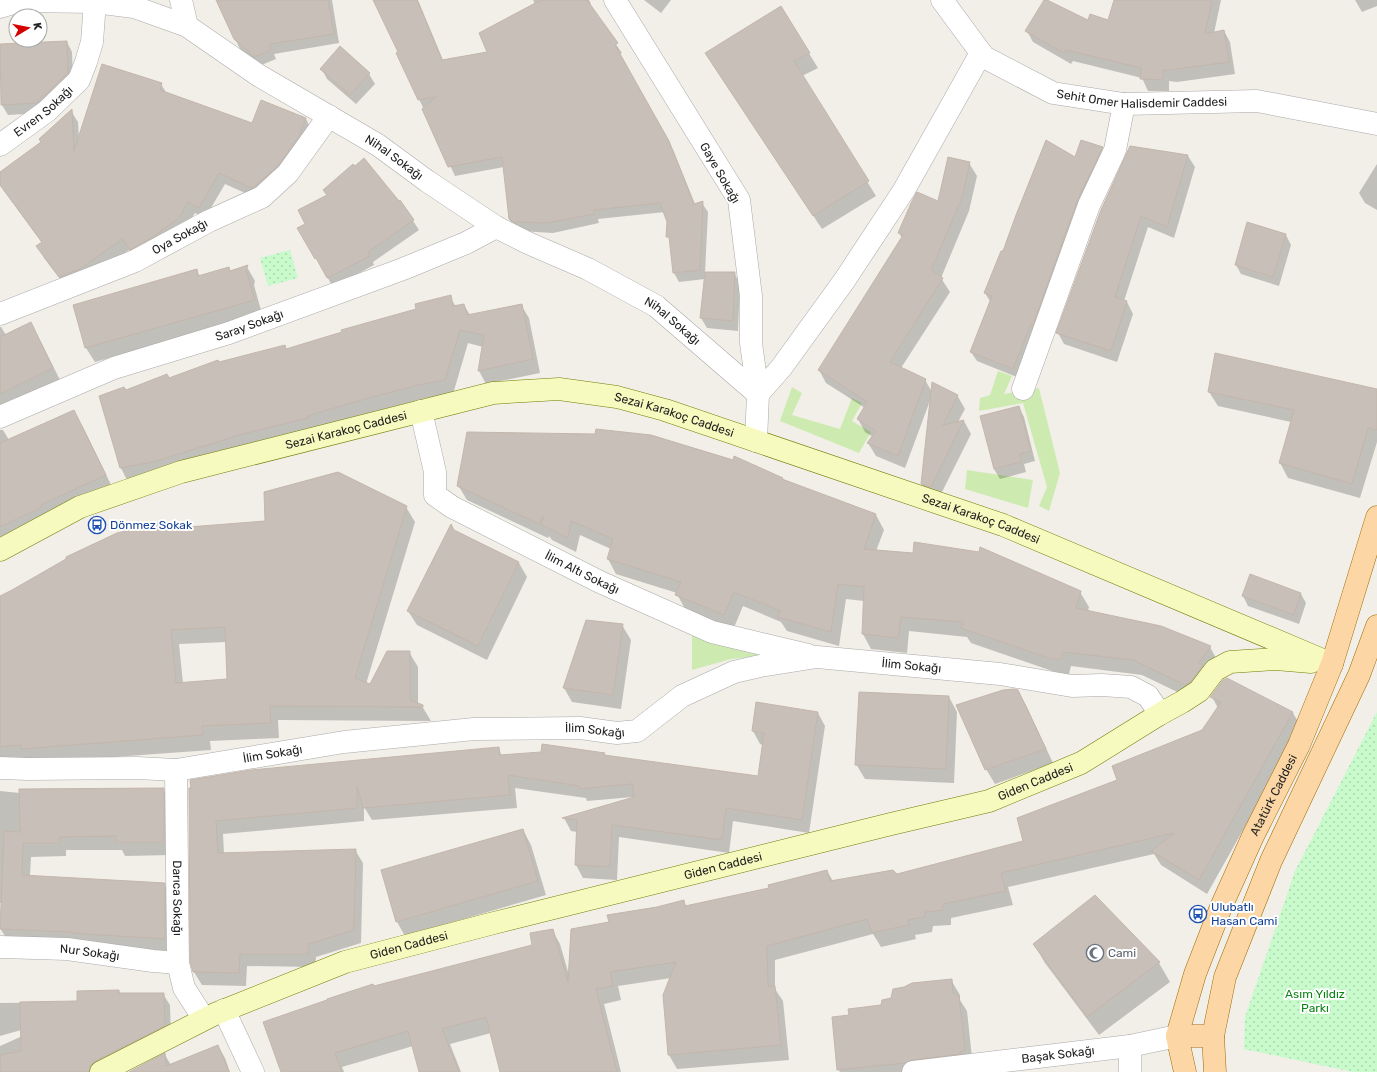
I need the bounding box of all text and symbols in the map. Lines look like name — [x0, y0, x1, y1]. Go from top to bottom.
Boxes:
north arrow — [8, 8, 48, 48]
text: K — [30, 22, 45, 32]
street label: Evren Sokağı — [11, 83, 76, 140]
street label: Sehit Omer Halisdemir Caddesi — [1056, 87, 1227, 111]
street label: Nihal Sokağı — [363, 132, 426, 183]
street label: Gaye Sokağı — [697, 140, 743, 206]
street label: Oya Sokağı — [150, 216, 210, 257]
street label: Nihal Sokağı — [642, 294, 703, 348]
street label: Saray Sokağı — [214, 307, 285, 344]
street label: Sezai Karakoç Caddesi — [613, 390, 736, 440]
street label: Sezai Karakoç Caddesi — [284, 408, 408, 452]
street label: Sezai Karakoç Caddesi — [920, 491, 1042, 547]
bus stop icon: Dönmez Sokak — [87, 515, 107, 535]
place label: Dönmez Sokak — [110, 518, 193, 532]
street label: İlim Altı Sokağı — [543, 548, 621, 597]
street label: İlim Sokağı — [881, 656, 942, 676]
street label: İlim Sokağı — [565, 721, 625, 740]
street label: İlim Sokağı — [242, 742, 303, 766]
street label: Atatürk Caddesi — [1247, 752, 1300, 838]
street label: Giden Caddesi — [996, 760, 1075, 804]
street label: Giden Caddesi — [683, 849, 764, 882]
street label: Darıca Sokağı — [170, 860, 185, 936]
place label: Ulubatlı Hasan Cami — [1211, 900, 1277, 928]
bus stop icon: Ulubatlı Hasan Cami — [1188, 904, 1208, 924]
street label: Giden Caddesi — [369, 928, 449, 962]
street label: Nur Sokağı — [60, 942, 121, 963]
mosque icon: Cami — [1085, 943, 1105, 963]
place label: Cami — [1108, 946, 1136, 960]
park label: Asım Yıldız Parkı — [1285, 987, 1345, 1015]
street label: Başak Sokağı — [1021, 1043, 1095, 1066]

